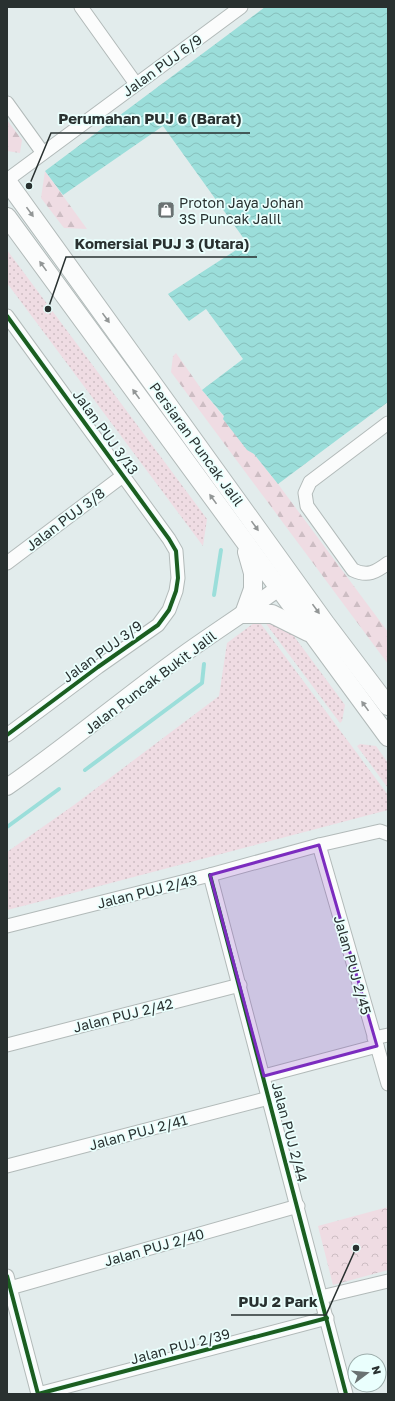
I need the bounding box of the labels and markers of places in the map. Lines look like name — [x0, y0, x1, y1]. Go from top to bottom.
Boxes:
callout: Perumahan PUJ 6 (Barat) — [51, 106, 250, 133]
place label: Proton Jaya Johan 3S Puncak Jalil — [179, 194, 304, 227]
shop icon: Proton Jaya Johan 3S Puncak Jalil — [156, 200, 176, 220]
callout: Komersial PUJ 3 (Utara) — [66, 230, 257, 257]
callout: PUJ 2 Park — [231, 1288, 326, 1315]

